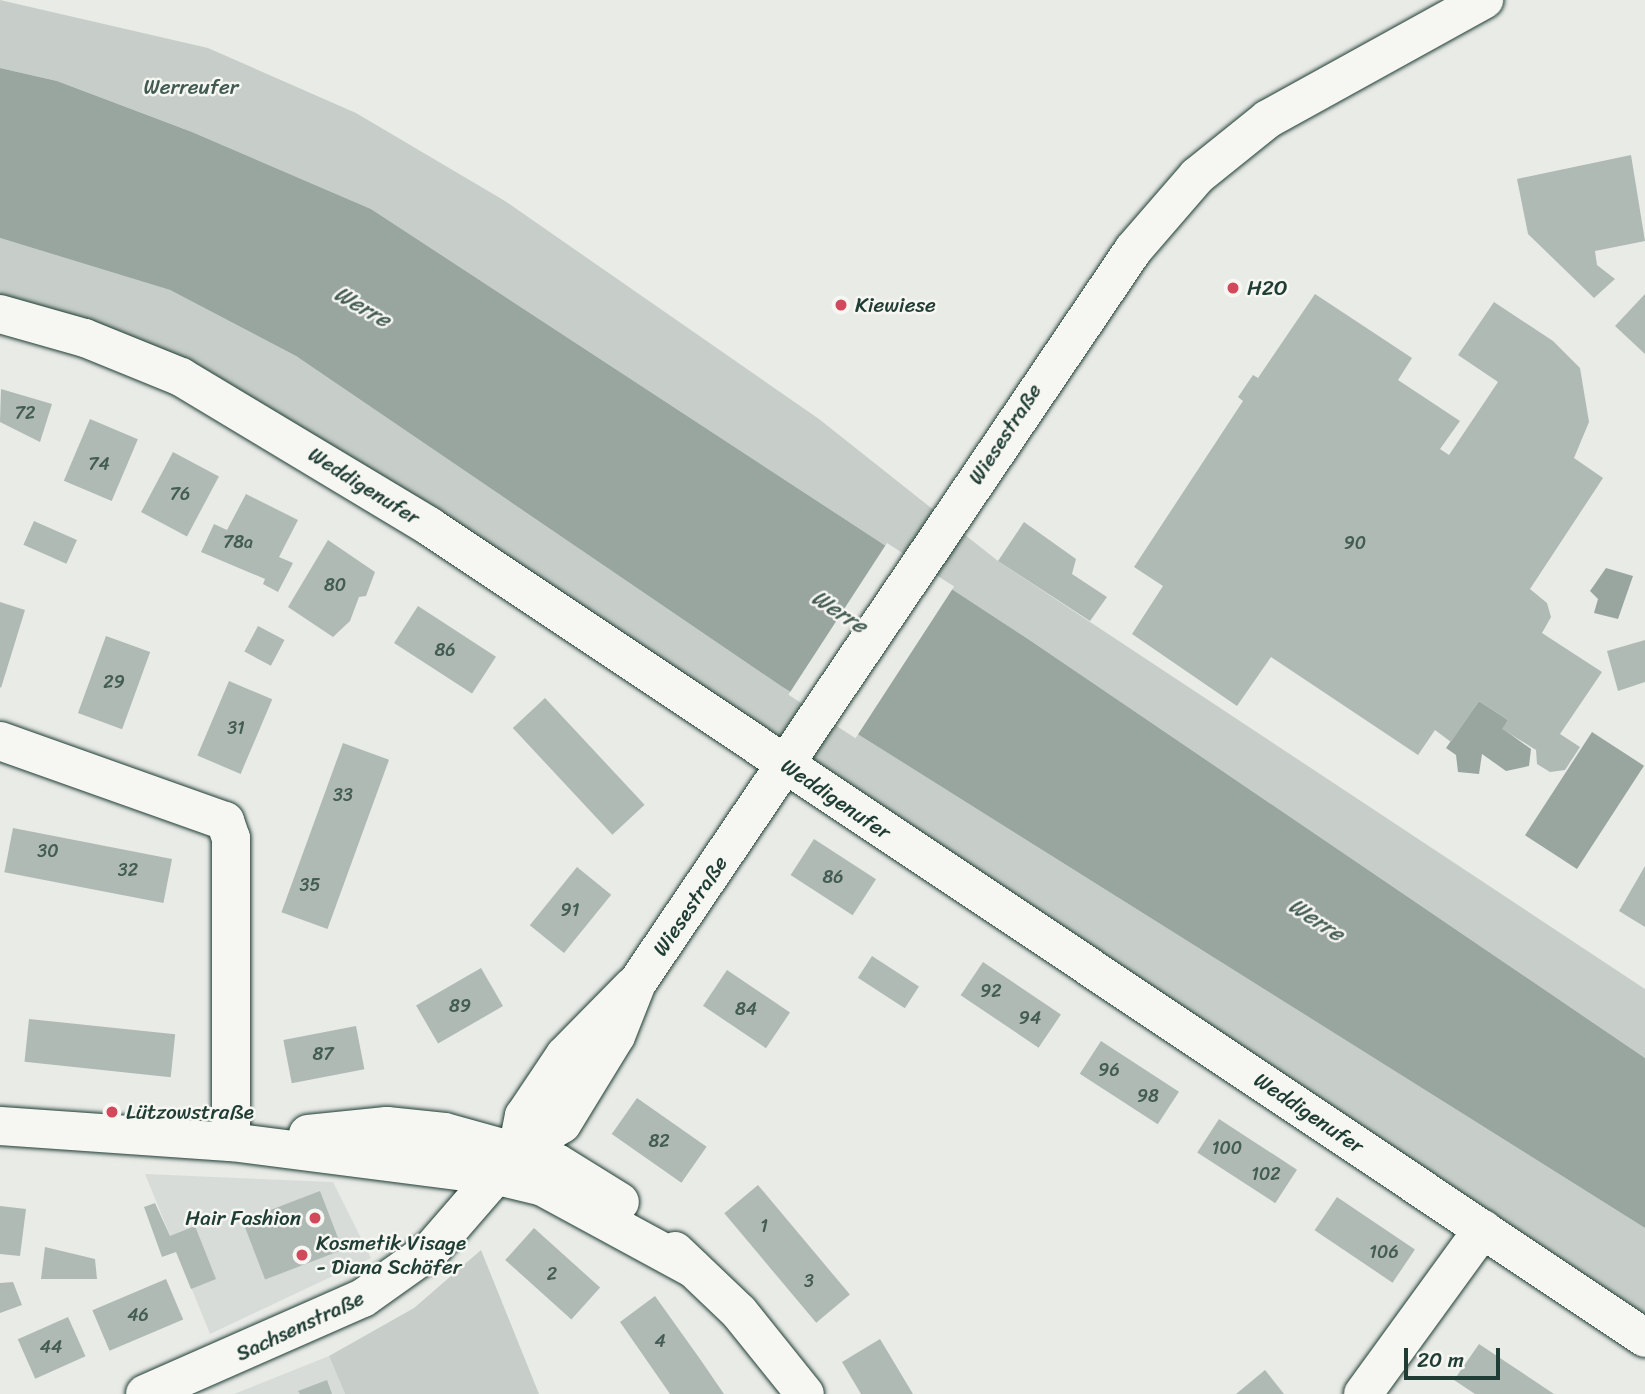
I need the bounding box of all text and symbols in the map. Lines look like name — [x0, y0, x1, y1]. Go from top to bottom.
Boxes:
park label: Werreufer — [144, 74, 238, 100]
place label: H2O — [1247, 275, 1288, 301]
water label: Werre — [329, 280, 395, 334]
marker: H2O — [1225, 280, 1241, 296]
place label: Kiewiese — [855, 292, 936, 318]
marker: Kiewiese — [833, 297, 849, 313]
street label: Wiesestraße — [963, 379, 1047, 489]
house number: 72 — [15, 402, 35, 424]
street label: Weddigenufer — [304, 442, 424, 530]
house number: 74 — [88, 453, 110, 475]
house number: 76 — [170, 483, 190, 505]
house number: 78a — [223, 531, 253, 553]
house number: 90 — [1344, 532, 1366, 554]
house number: 80 — [324, 574, 346, 596]
water label: Werre — [806, 584, 872, 640]
house number: 86 — [434, 639, 456, 661]
house number: 29 — [103, 671, 125, 693]
house number: 31 — [227, 717, 245, 739]
street label: Weddigenufer — [776, 753, 896, 845]
house number: 33 — [333, 784, 353, 806]
house number: 30 — [37, 840, 59, 862]
street label: Wiesestraße — [647, 851, 733, 961]
house number: 32 — [118, 859, 138, 881]
house number: 86 — [822, 866, 844, 888]
house number: 35 — [300, 874, 320, 896]
water label: Werre — [1283, 892, 1349, 948]
house number: 91 — [561, 899, 579, 921]
house number: 92 — [980, 980, 1002, 1002]
house number: 89 — [449, 995, 471, 1017]
house number: 84 — [735, 998, 757, 1020]
house number: 94 — [1019, 1007, 1041, 1029]
house number: 87 — [312, 1043, 334, 1065]
house number: 96 — [1098, 1059, 1120, 1081]
street label: Weddigenufer — [1249, 1067, 1369, 1159]
house number: 98 — [1137, 1085, 1159, 1107]
place label: Lützowstraße — [126, 1099, 254, 1125]
marker: Lützowstraße — [104, 1104, 120, 1120]
house number: 82 — [648, 1130, 670, 1152]
house number: 100 — [1212, 1137, 1242, 1159]
house number: 102 — [1251, 1163, 1281, 1185]
place label: Hair Fashion — [185, 1205, 301, 1231]
marker: Hair Fashion — [307, 1210, 323, 1226]
house number: 1 — [760, 1215, 768, 1237]
place label: Kosmetik Visage - Diana Schäfer — [316, 1230, 466, 1280]
house number: 106 — [1369, 1241, 1399, 1263]
marker: Kosmetik Visage - Diana Schäfer — [294, 1247, 310, 1263]
house number: 2 — [547, 1263, 557, 1285]
house number: 3 — [804, 1270, 814, 1292]
street label: Sachsenstraße — [232, 1285, 368, 1367]
house number: 46 — [127, 1304, 149, 1326]
house number: 4 — [654, 1330, 666, 1352]
scale bar — [1407, 1334, 1503, 1378]
house number: 44 — [40, 1336, 62, 1358]
text: 20 m — [1417, 1341, 1464, 1379]

